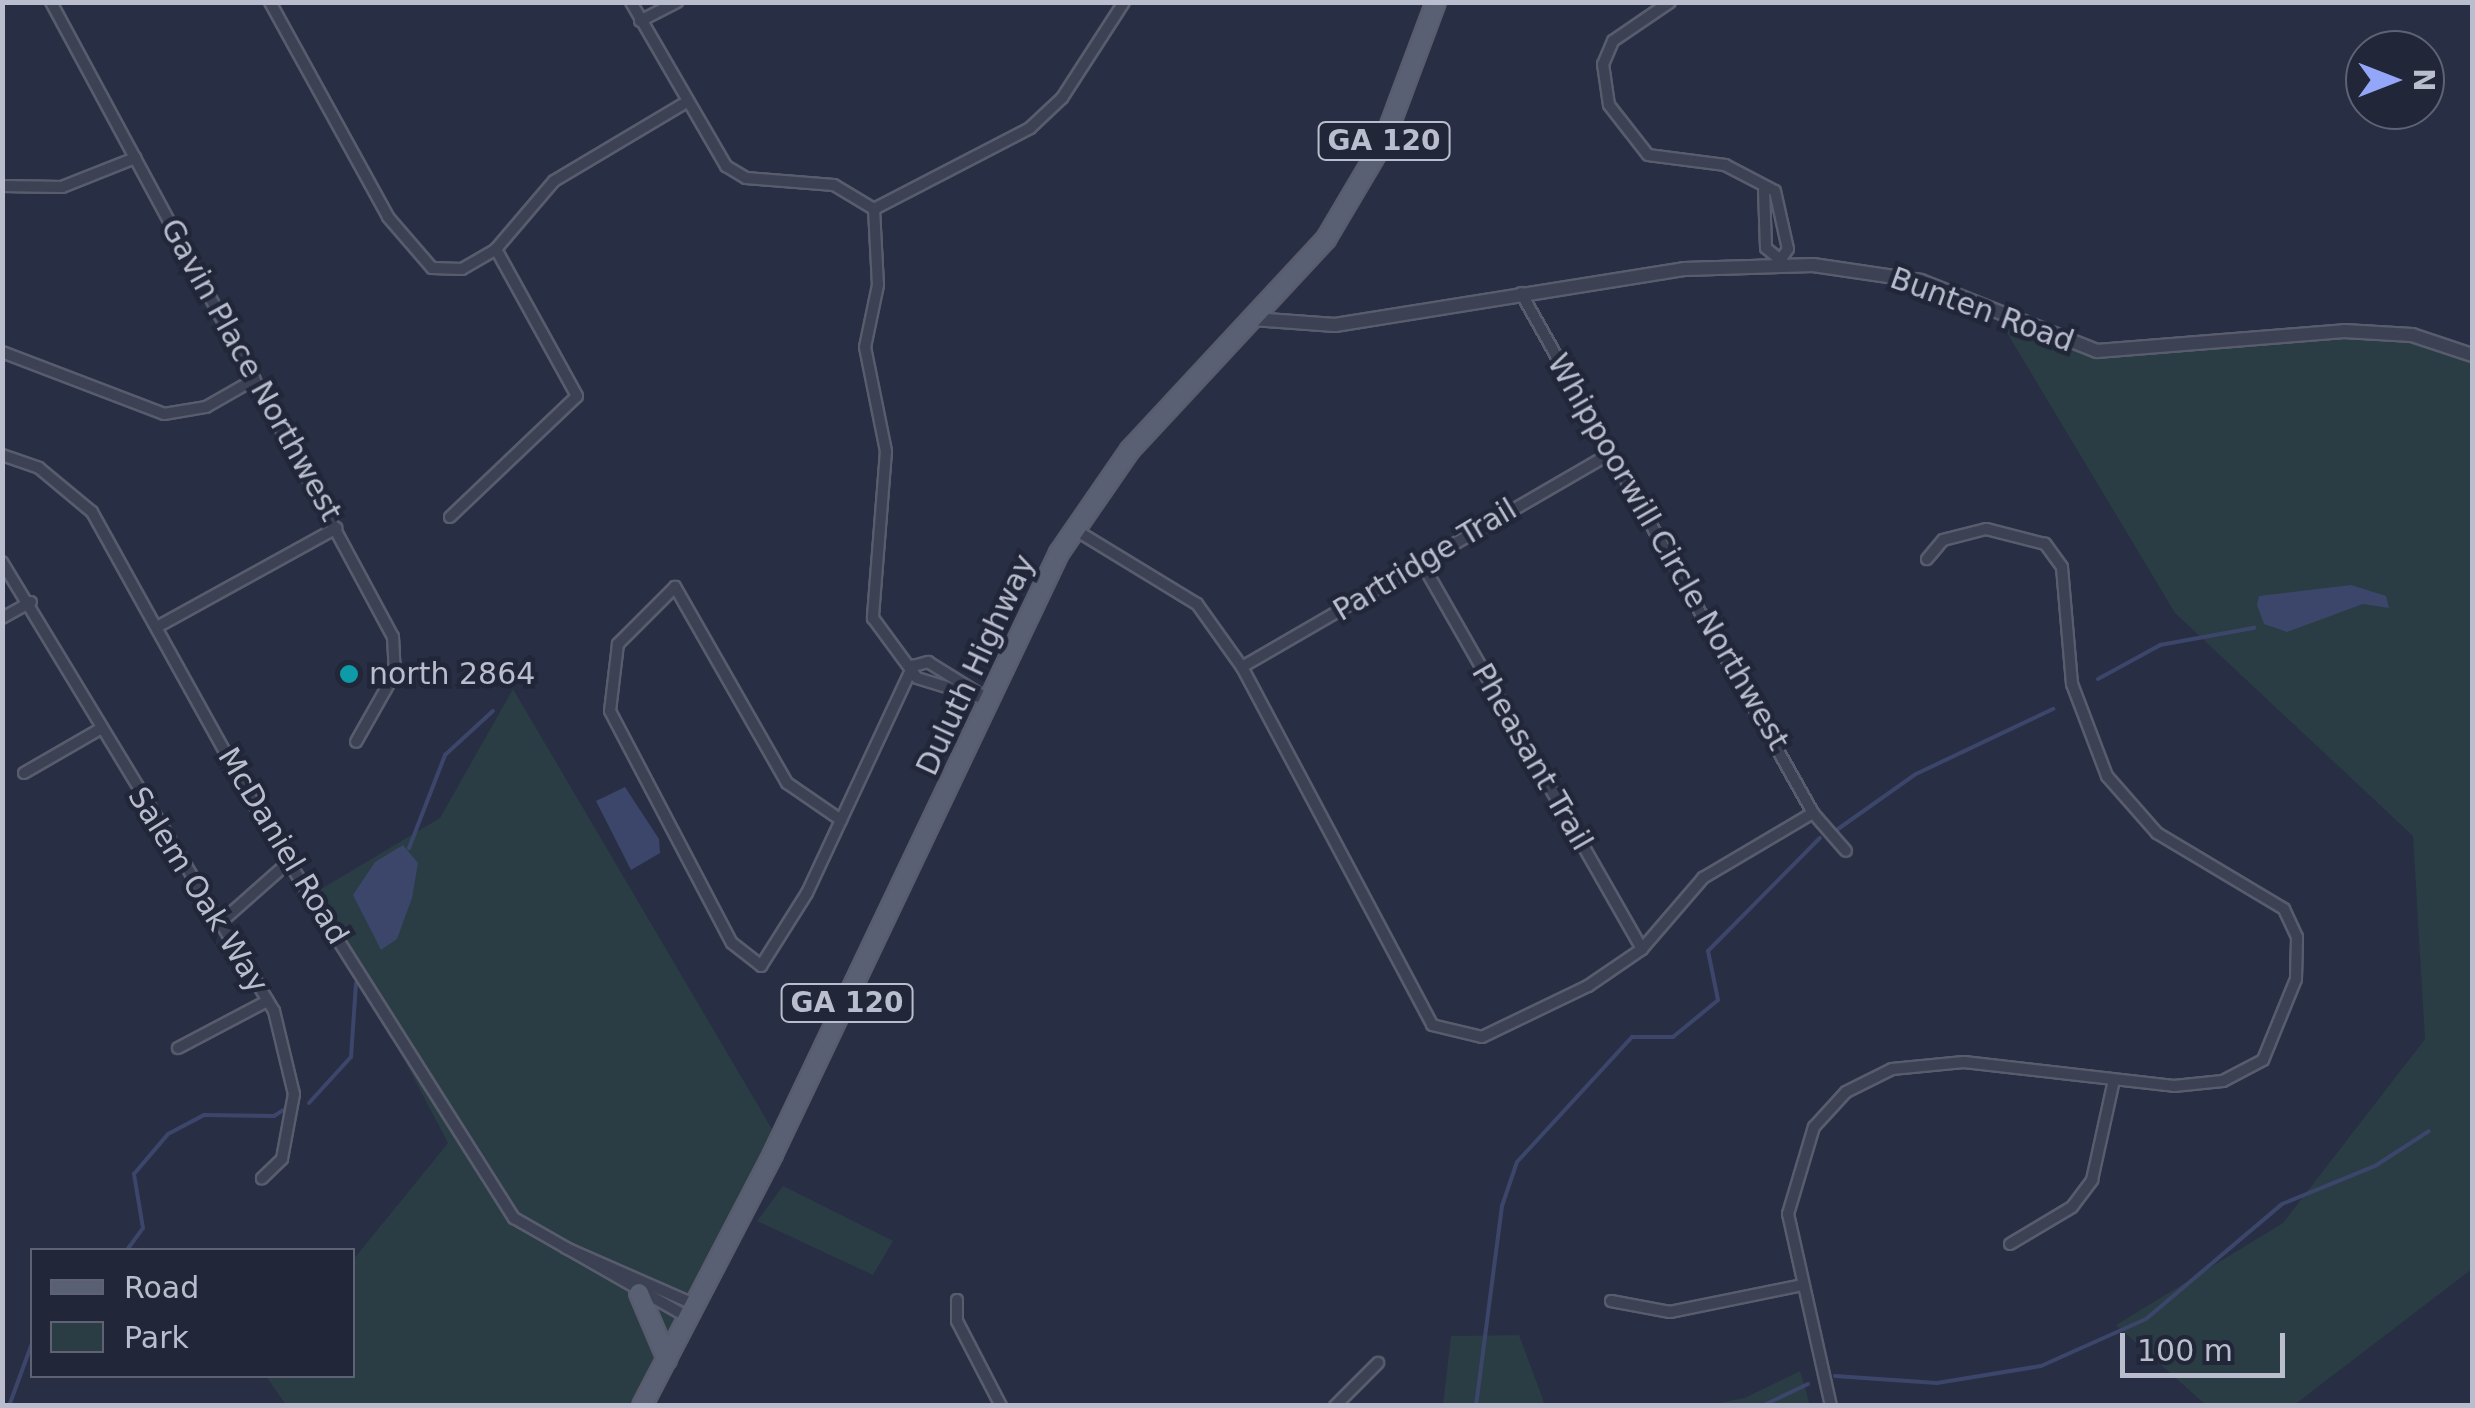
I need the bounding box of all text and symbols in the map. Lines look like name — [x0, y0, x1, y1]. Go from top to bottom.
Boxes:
north arrow — [2345, 30, 2445, 130]
text: N — [2407, 68, 2440, 92]
road number: GA 120 — [1316, 118, 1452, 164]
street label: Gavin Place Northwest — [153, 213, 349, 527]
street label: Bunten Road — [1885, 260, 2079, 360]
street label: Whippoorwill Circle Northwest — [1540, 348, 1796, 756]
street label: Partridge Trail — [1327, 491, 1523, 629]
street label: Duluth Highway — [909, 549, 1043, 781]
place label: north 2864 — [369, 656, 535, 692]
street label: Pheasant Trail — [1464, 657, 1600, 857]
marker: north 2864 — [338, 663, 360, 685]
street label: McDaniel Road — [210, 741, 356, 951]
street label: Salem Oak Way — [120, 780, 276, 1000]
road number: GA 120 — [780, 980, 914, 1026]
legend — [30, 1248, 355, 1378]
text: Road — [124, 1270, 199, 1305]
scale bar — [2125, 1313, 2290, 1375]
text: Park — [124, 1320, 189, 1355]
text: 100 m — [2137, 1333, 2233, 1368]

